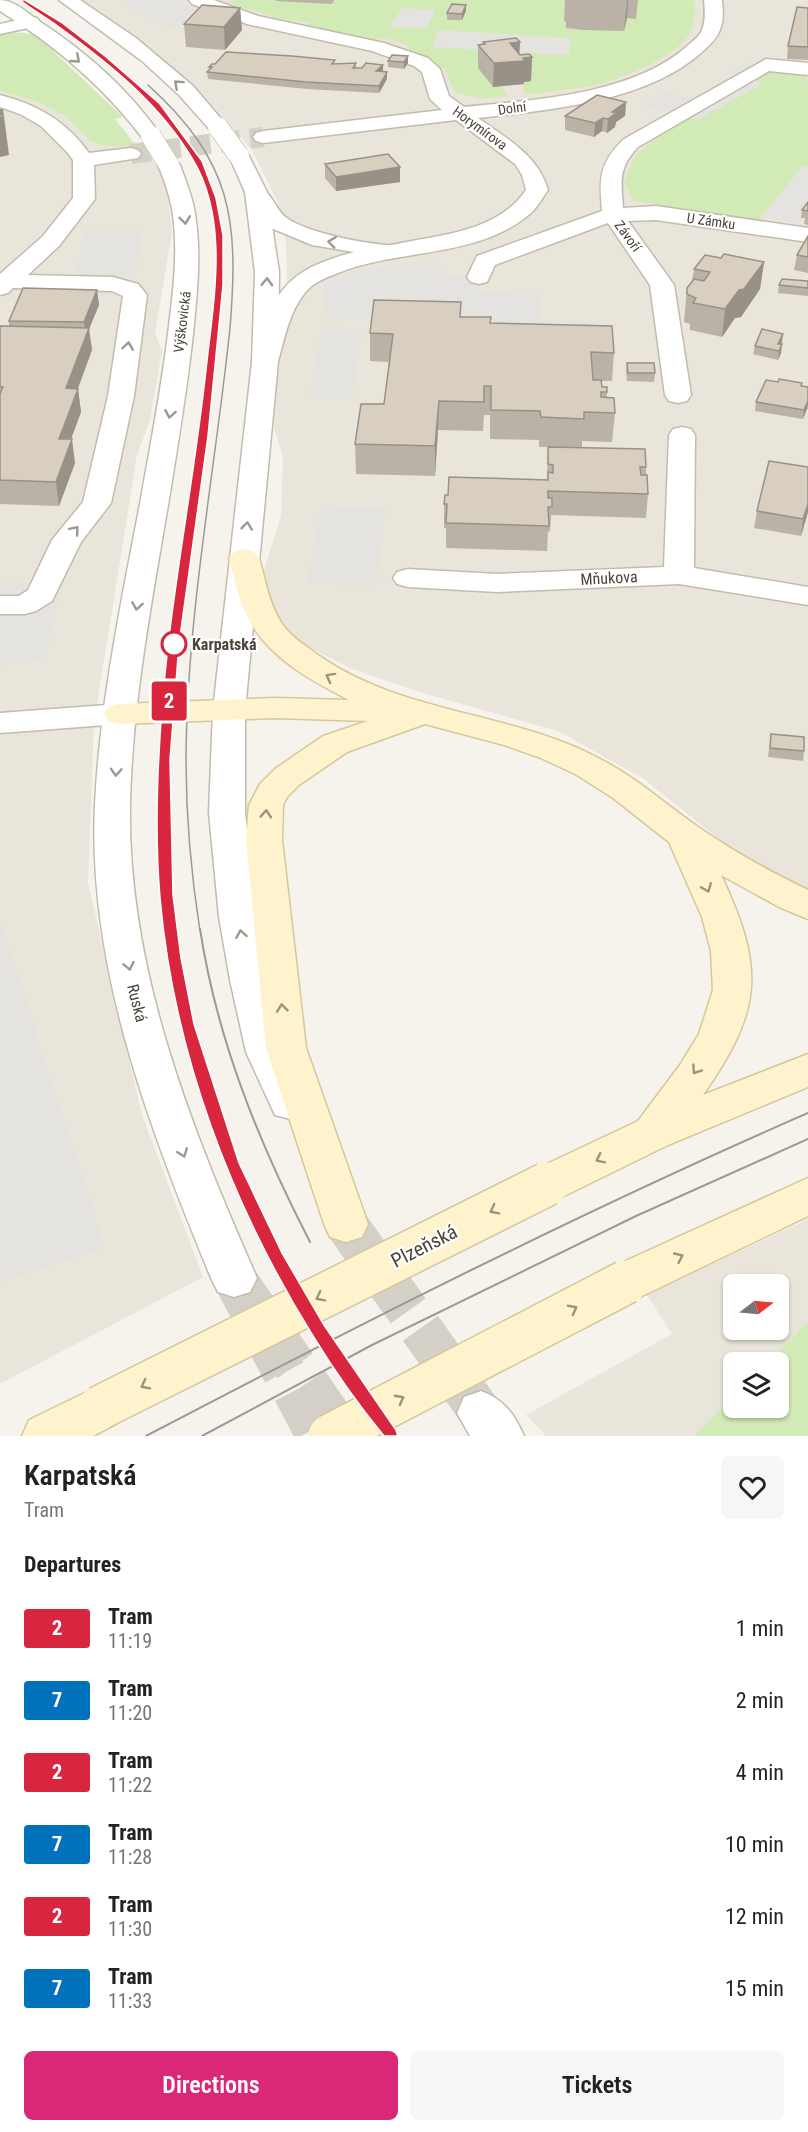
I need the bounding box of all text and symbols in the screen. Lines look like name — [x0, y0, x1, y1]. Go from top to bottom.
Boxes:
one-way arrow — [69, 52, 80, 63]
one-way arrow — [175, 80, 185, 91]
street label: Dolní — [497, 98, 528, 118]
street label: Horymírova — [450, 103, 510, 153]
street label: U Zámku — [686, 210, 736, 232]
one-way arrow — [179, 216, 191, 225]
street label: Závoří — [611, 217, 645, 255]
one-way arrow — [328, 237, 337, 249]
one-way arrow — [260, 278, 273, 287]
street label: Výškovická — [170, 290, 194, 354]
one-way arrow — [121, 341, 133, 350]
one-way arrow — [164, 409, 177, 419]
one-way arrow — [240, 521, 253, 530]
one-way arrow — [68, 526, 79, 537]
street label: Mňukova — [580, 567, 638, 589]
one-way arrow — [131, 601, 144, 611]
marker: Karpatská — [161, 631, 187, 657]
place label: Karpatská — [192, 635, 257, 654]
one-way arrow — [326, 673, 336, 684]
line badge: 2 — [150, 682, 189, 720]
text: 2 — [164, 689, 174, 713]
one-way arrow — [110, 768, 123, 777]
one-way arrow — [259, 809, 272, 818]
one-way arrow — [700, 882, 712, 893]
one-way arrow — [236, 930, 248, 939]
one-way arrow — [121, 961, 134, 971]
street label: Ruská — [123, 982, 151, 1024]
one-way arrow — [276, 1003, 289, 1013]
one-way arrow — [692, 1063, 703, 1074]
one-way arrow — [175, 1147, 188, 1158]
one-way arrow — [596, 1151, 607, 1163]
one-way arrow — [490, 1203, 501, 1214]
street label: Plzeňská — [387, 1219, 461, 1273]
one-way arrow — [672, 1252, 683, 1264]
north arrow — [723, 1274, 789, 1340]
map controls — [723, 1274, 789, 1418]
one-way arrow — [315, 1290, 326, 1302]
one-way arrow — [567, 1305, 577, 1316]
button: layers — [723, 1352, 789, 1418]
one-way arrow — [141, 1377, 152, 1389]
one-way arrow — [394, 1395, 405, 1406]
button: heart — [721, 1456, 784, 1519]
text: Karpatská — [24, 1459, 137, 1492]
text: Tram — [24, 1498, 64, 1522]
text: Departures — [24, 1552, 121, 1577]
text: Tram — [108, 1604, 153, 1629]
text: 2 — [52, 1616, 62, 1640]
text: 1 min — [736, 1616, 784, 1641]
text: 11:19 — [108, 1629, 152, 1653]
text: Tram — [108, 1676, 153, 1701]
text: 7 — [52, 1688, 62, 1712]
text: 2 min — [736, 1688, 784, 1713]
text: 11:20 — [108, 1701, 152, 1725]
text: Tram — [108, 1748, 153, 1773]
text: 2 — [52, 1760, 62, 1784]
text: 4 min — [736, 1760, 784, 1785]
text: 11:22 — [108, 1773, 152, 1797]
text: Tram — [108, 1820, 153, 1845]
text: 7 — [52, 1832, 62, 1856]
text: 10 min — [725, 1832, 784, 1857]
text: 11:28 — [108, 1845, 152, 1869]
text: Tram — [108, 1892, 153, 1917]
text: 2 — [52, 1904, 62, 1928]
text: 12 min — [725, 1904, 784, 1929]
text: 11:30 — [108, 1917, 152, 1941]
text: Tram — [108, 1964, 153, 1989]
text: 7 — [52, 1976, 62, 2000]
text: 15 min — [725, 1976, 784, 2001]
text: 11:33 — [108, 1989, 152, 2013]
button: Directions — [24, 2051, 398, 2120]
button: Tickets — [410, 2051, 784, 2120]

